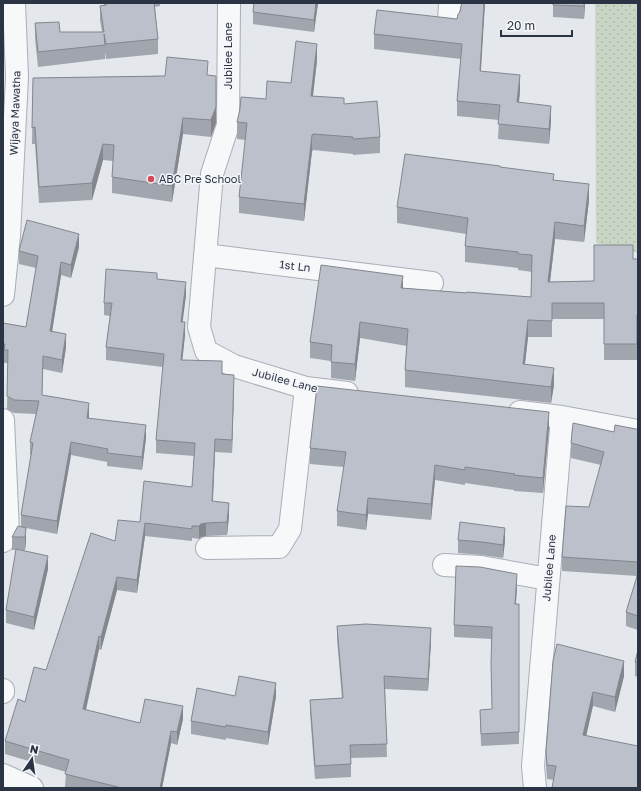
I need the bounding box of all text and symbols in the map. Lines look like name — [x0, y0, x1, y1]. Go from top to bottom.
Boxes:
scale bar — [501, 12, 572, 38]
text: 20 m — [507, 18, 535, 33]
street label: Jubilee Lane — [221, 22, 234, 90]
street label: Wijaya Mawatha — [7, 70, 22, 156]
place label: ABC Pre School — [159, 172, 241, 185]
marker: ABC Pre School — [146, 174, 156, 184]
street label: 1st Ln — [279, 257, 311, 274]
street label: Jubilee Lane — [251, 365, 319, 394]
street label: Jubilee Lane — [539, 534, 558, 602]
north arrow — [12, 739, 52, 779]
text: N — [29, 741, 40, 756]

